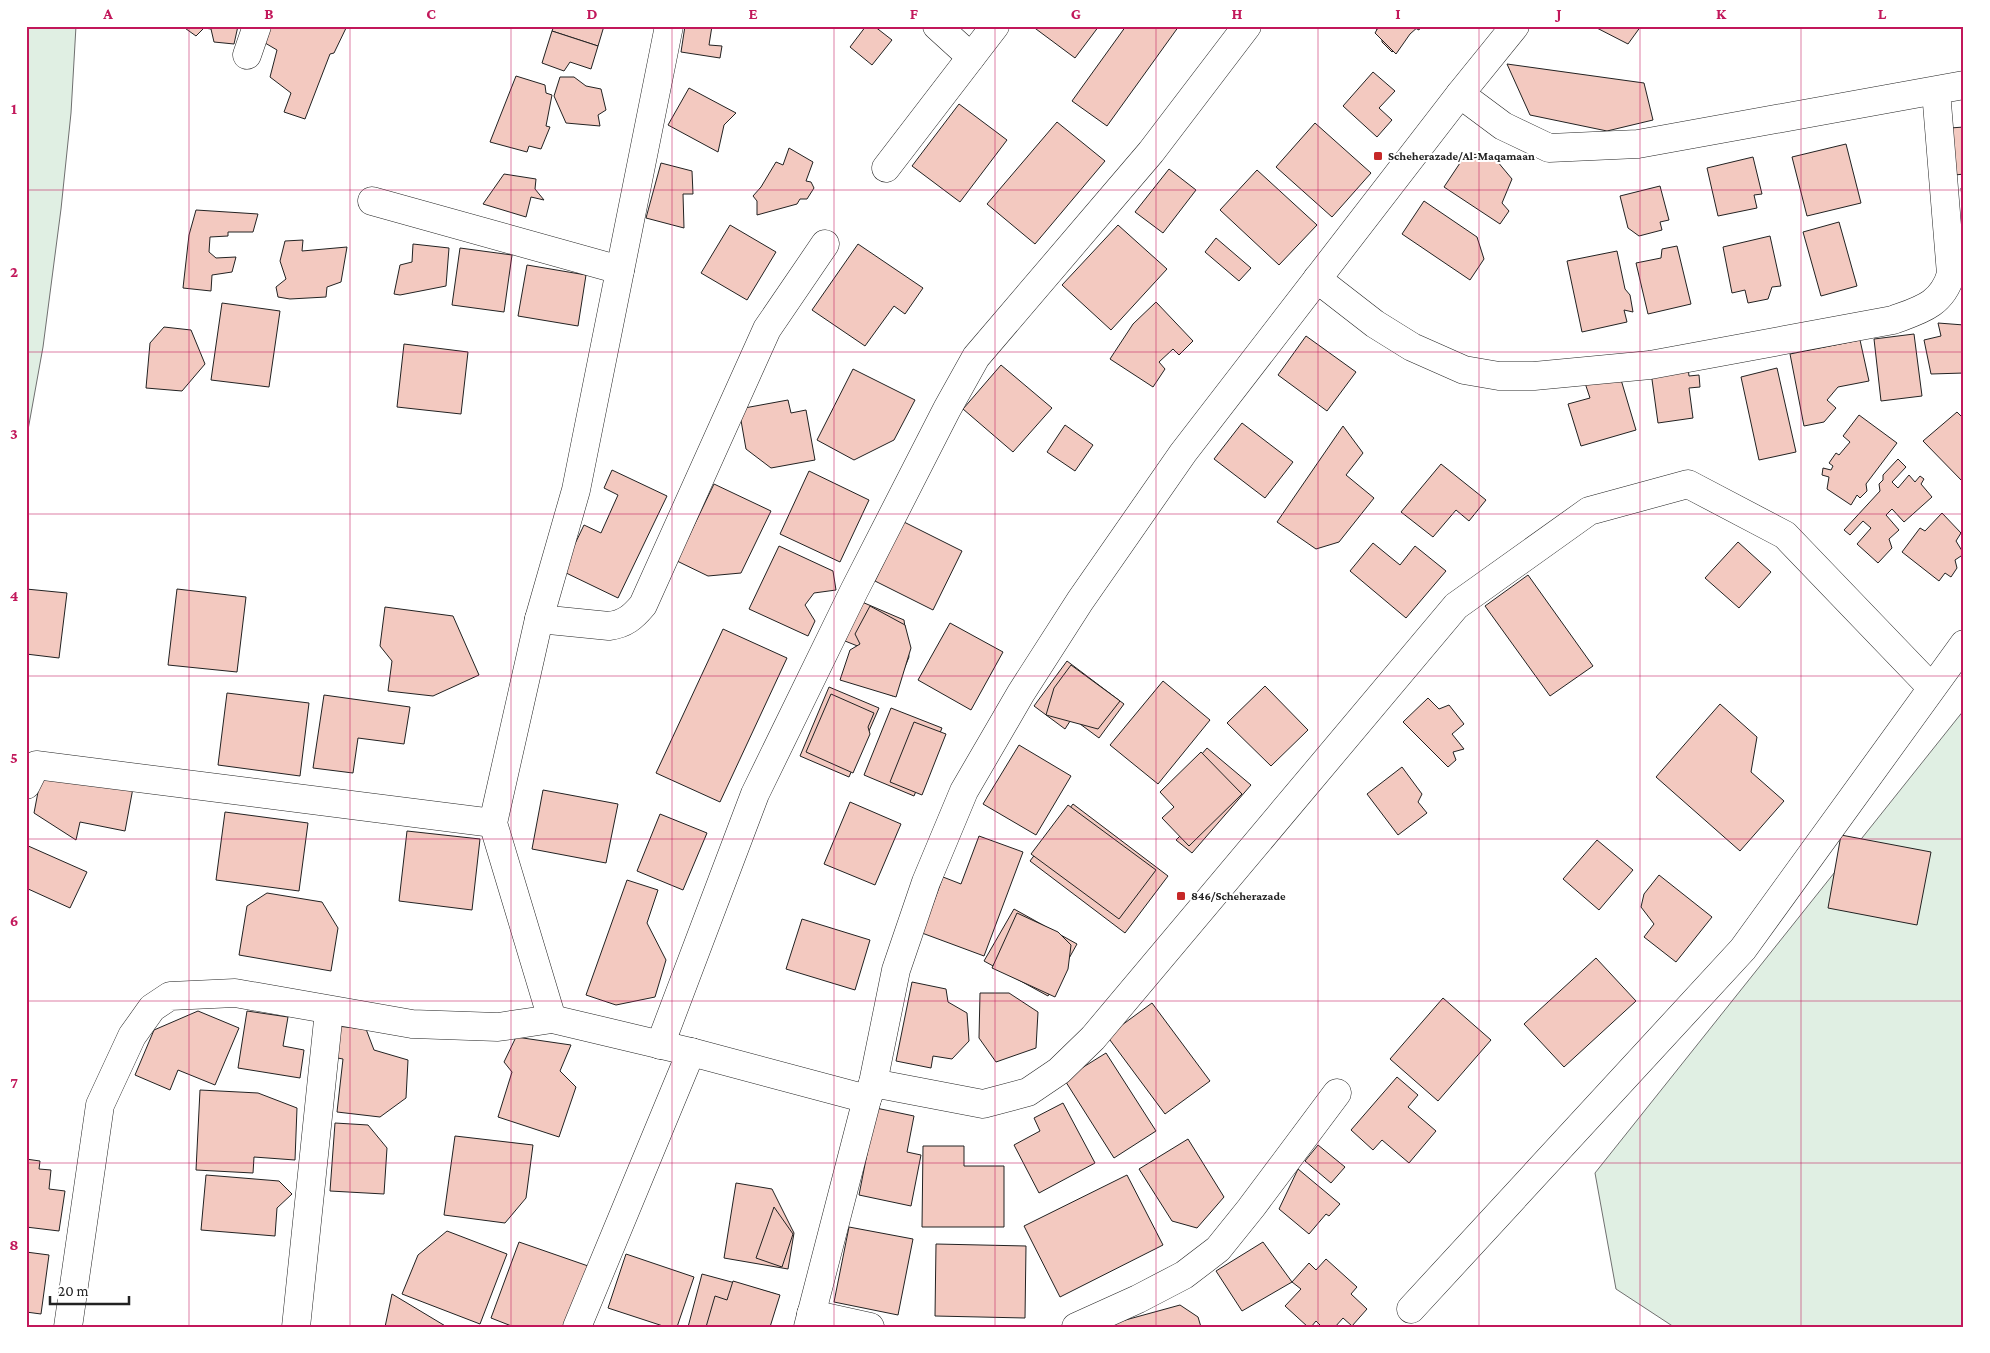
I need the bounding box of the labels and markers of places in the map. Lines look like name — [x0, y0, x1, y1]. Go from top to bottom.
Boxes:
place label: Scheherazade/Al-Maqamaan — [1388, 149, 1535, 163]
marker: Scheherazade/Al-Maqamaan — [1372, 150, 1384, 162]
place label: 846/Scheherazade — [1191, 889, 1286, 903]
marker: 846/Scheherazade — [1175, 890, 1187, 902]

